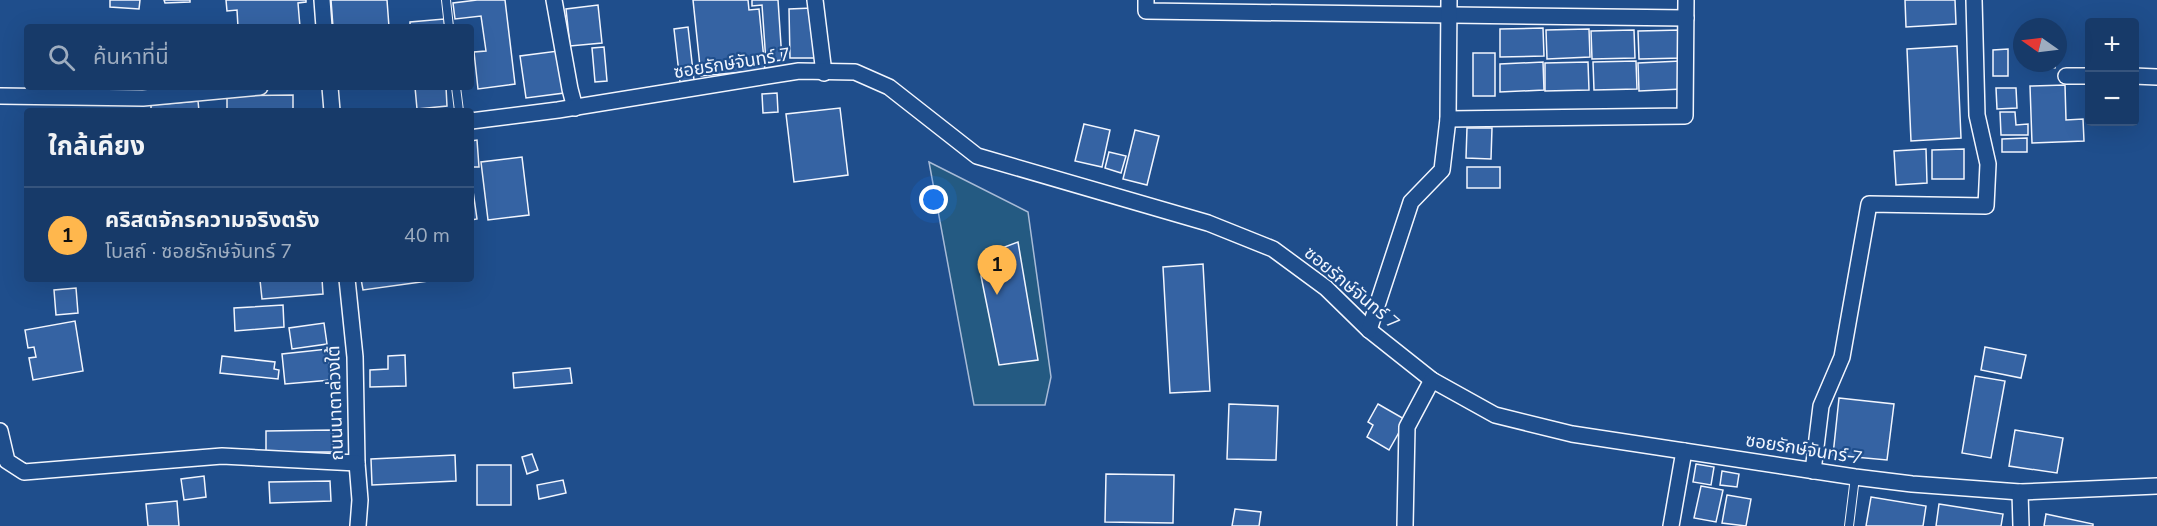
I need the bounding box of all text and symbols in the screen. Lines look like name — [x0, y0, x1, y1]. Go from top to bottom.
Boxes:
north arrow — [2013, 18, 2067, 72]
map controls — [2085, 18, 2139, 126]
button: + — [2085, 18, 2139, 72]
search box — [24, 24, 474, 90]
icon: search — [45, 41, 78, 74]
text: ค้นหาที่นี่ — [93, 42, 169, 72]
street label: ซอยรักษ์จันทร์ 7 — [672, 42, 792, 84]
button: − — [2085, 72, 2139, 126]
text: ใกล้เคียง — [48, 129, 145, 164]
your location — [919, 185, 948, 214]
text: คริสตจักรความจริงตรัง — [105, 205, 320, 235]
text: 1 — [62, 222, 74, 249]
text: 40 m — [404, 222, 450, 249]
text: โบสถ์ · ซอยรักษ์จันทร์ 7 — [105, 238, 292, 265]
street label: ซอยรักษ์จันทร์ 7 — [1299, 241, 1405, 335]
pin: 1 — [978, 246, 1016, 295]
street label: ถนนนาตาล่วงใต้ — [321, 345, 349, 461]
street label: ซอยรักษ์จันทร์ 7 — [1744, 428, 1864, 470]

